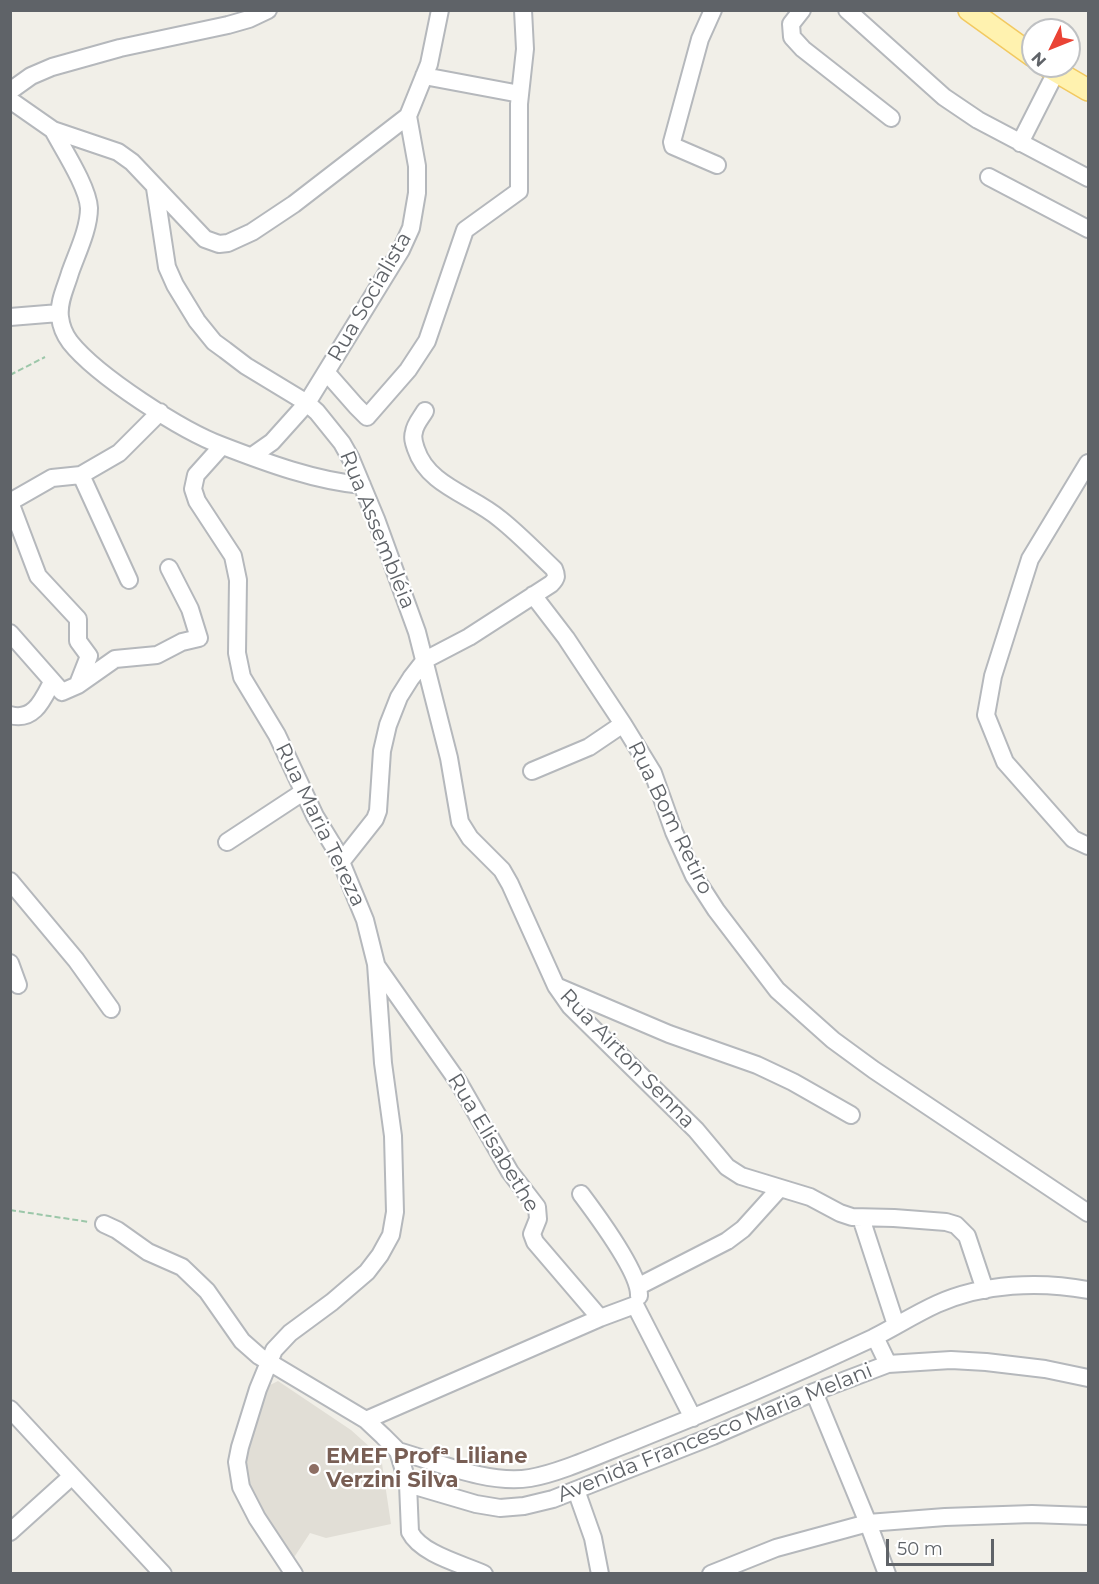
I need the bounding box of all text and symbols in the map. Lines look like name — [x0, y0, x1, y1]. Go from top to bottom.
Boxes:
north arrow — [1021, 18, 1081, 78]
text: N — [1028, 48, 1050, 70]
street label: Rua Socialista — [323, 228, 417, 366]
street label: Rua Assembléia — [334, 447, 420, 613]
street label: Rua Bom Retiro — [622, 737, 718, 899]
street label: Rua Maria Tereza — [269, 739, 371, 911]
street label: Rua Airton Senna — [554, 984, 700, 1134]
street label: Rua Elisabethe — [442, 1069, 544, 1217]
street label: Avenida Francesco Maria Melani — [554, 1358, 876, 1508]
place label: EMEF Profª Liliane Verzini Silva — [326, 1444, 527, 1494]
marker: EMEF Profª Liliane Verzini Silva — [307, 1462, 321, 1476]
scale bar — [889, 1527, 997, 1565]
text: 50 m — [897, 1538, 943, 1560]

